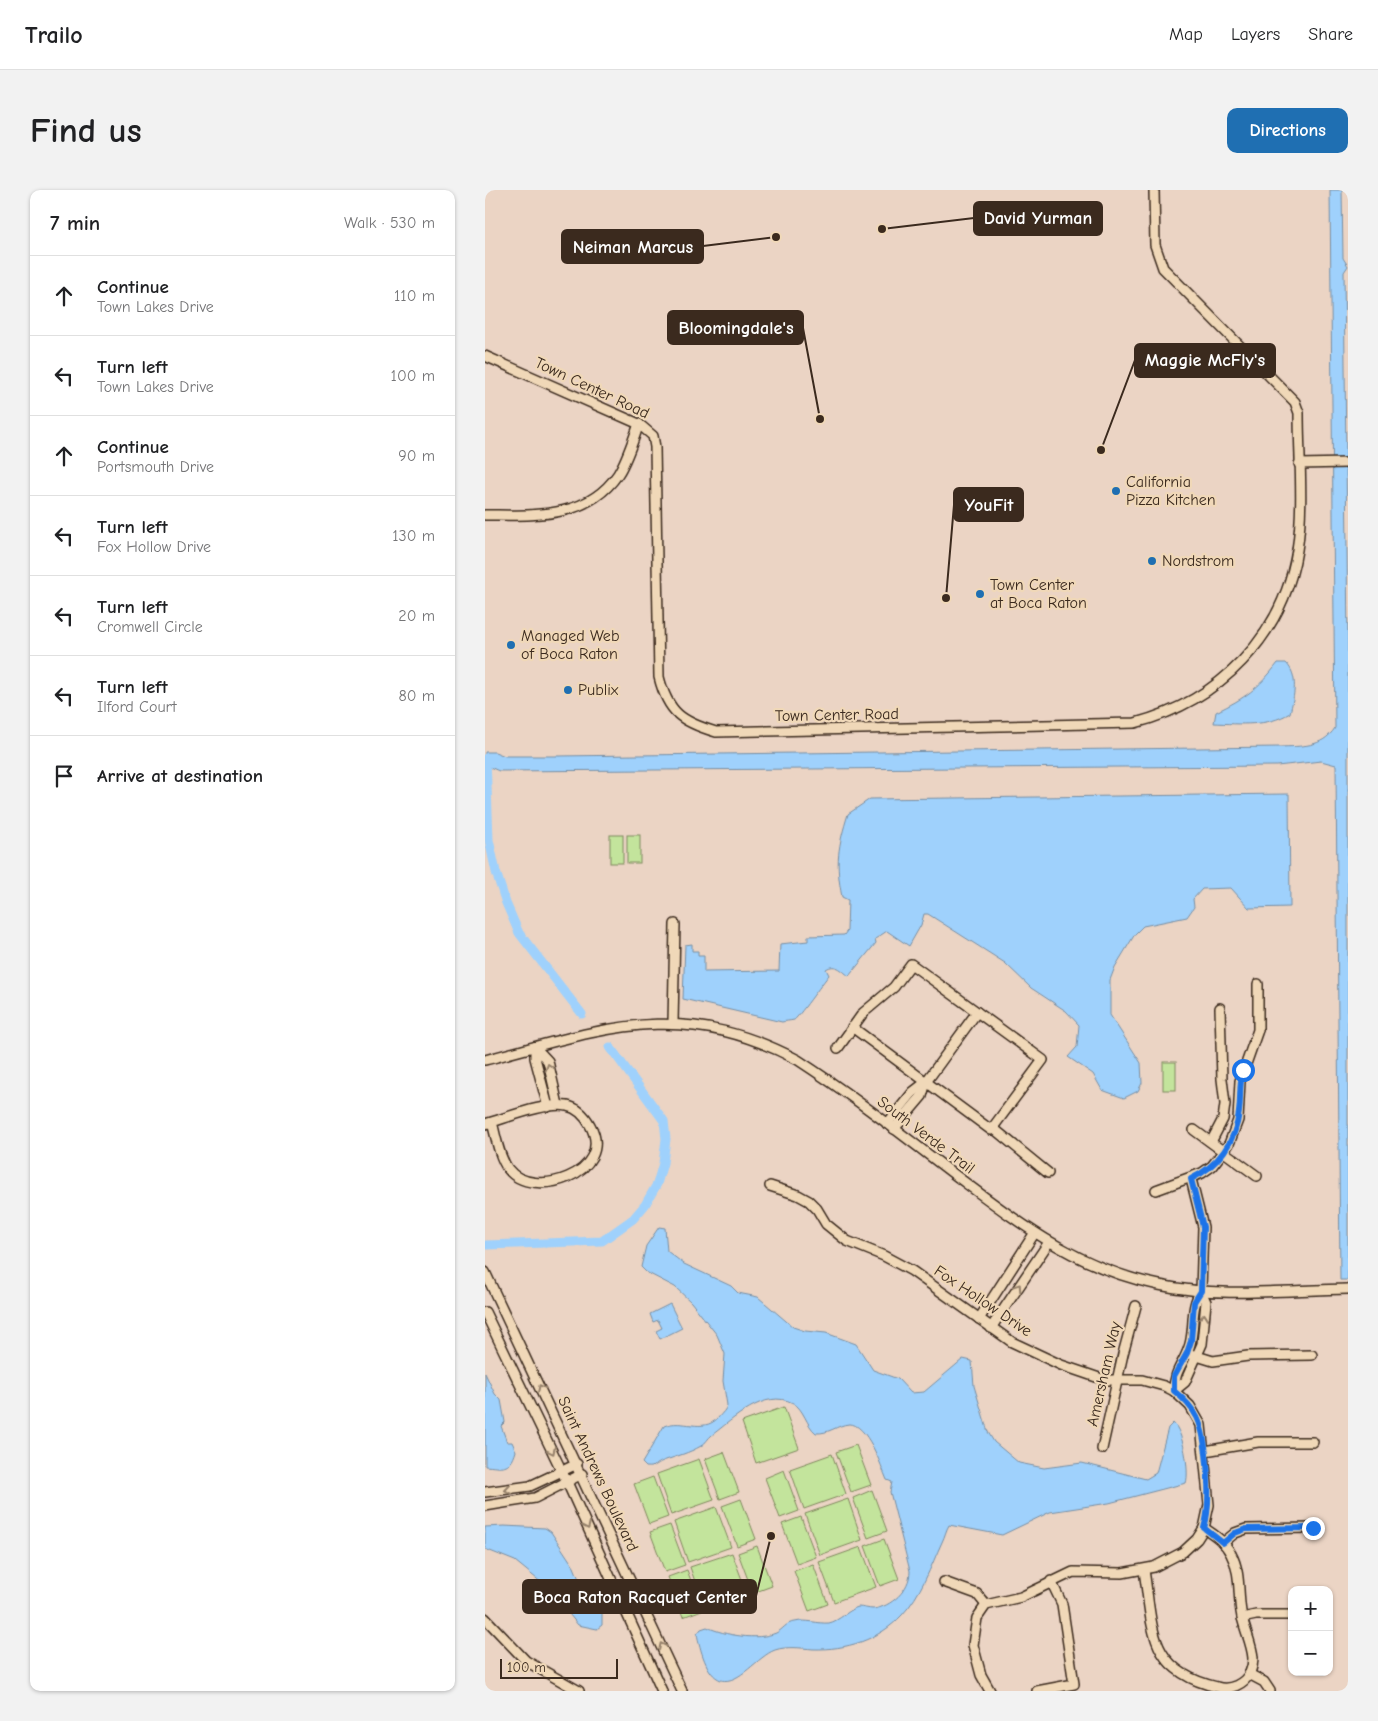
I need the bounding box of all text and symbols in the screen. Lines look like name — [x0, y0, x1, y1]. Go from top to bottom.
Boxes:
text: Trailo — [25, 21, 83, 49]
text: Map — [1169, 24, 1203, 45]
text: Layers — [1231, 24, 1280, 45]
text: Share — [1308, 24, 1353, 45]
button: Directions — [1227, 108, 1348, 153]
text: Find us — [30, 110, 142, 151]
callout: David Yurman — [974, 202, 1102, 235]
text: David Yurman — [984, 208, 1092, 229]
text: 7 min — [50, 211, 100, 235]
text: Walk · 530 m — [344, 214, 435, 232]
callout: Neiman Marcus — [562, 230, 703, 263]
text: Neiman Marcus — [573, 237, 694, 258]
text: Continue — [97, 276, 169, 298]
icon: ahead — [50, 282, 78, 310]
text: 110 m — [394, 287, 435, 305]
text: Town Lakes Drive — [97, 298, 214, 316]
callout: Bloomingdale's — [668, 311, 803, 344]
text: Bloomingdale's — [678, 318, 794, 339]
callout: Maggie McFly's — [1135, 344, 1275, 377]
text: Maggie McFly's — [1145, 350, 1265, 371]
street label: Town Center Road — [532, 354, 652, 422]
text: Turn left — [97, 356, 168, 378]
icon: left — [50, 362, 78, 390]
text: 100 m — [391, 367, 435, 385]
text: Town Lakes Drive — [97, 378, 214, 396]
text: Continue — [97, 436, 169, 458]
icon: ahead — [50, 442, 78, 470]
text: 90 m — [398, 447, 435, 465]
text: Portsmouth Drive — [97, 458, 214, 476]
place label: California Pizza Kitchen — [1126, 473, 1216, 509]
marker: California Pizza Kitchen — [1110, 485, 1122, 497]
callout: YouFit — [954, 488, 1023, 521]
text: YouFit — [965, 495, 1014, 516]
text: Turn left — [97, 516, 168, 538]
icon: left — [50, 522, 78, 550]
text: 130 m — [392, 527, 435, 545]
text: Fox Hollow Drive — [97, 538, 211, 556]
place label: Nordstrom — [1162, 552, 1234, 570]
marker: Nordstrom — [1146, 555, 1158, 567]
place label: Town Center at Boca Raton — [990, 576, 1087, 612]
marker: Town Center at Boca Raton — [974, 588, 986, 600]
text: Turn left — [97, 596, 168, 618]
icon: left — [50, 602, 78, 630]
text: 20 m — [398, 607, 435, 625]
text: Cromwell Circle — [97, 618, 203, 636]
place label: Managed Web of Boca Raton — [521, 627, 619, 663]
marker: Managed Web of Boca Raton — [505, 639, 517, 651]
text: Turn left — [97, 676, 168, 698]
place label: Publix — [578, 681, 619, 699]
icon: left — [50, 682, 78, 710]
marker: Publix — [562, 684, 574, 696]
text: 80 m — [398, 687, 435, 705]
text: Ilford Court — [97, 698, 177, 716]
street label: Town Center Road — [775, 705, 899, 725]
icon: arrive — [50, 762, 78, 790]
text: Arrive at destination — [97, 765, 263, 787]
route start — [1232, 1059, 1255, 1082]
one-way arrow — [545, 1063, 555, 1072]
street label: South Verde Trail — [874, 1093, 978, 1177]
street label: Fox Hollow Drive — [931, 1262, 1035, 1340]
one-way arrow — [1012, 1284, 1022, 1293]
one-way arrow — [1199, 1312, 1210, 1320]
street label: Amersham Way — [1083, 1319, 1125, 1428]
one-way arrow — [537, 1385, 547, 1394]
street label: Saint Andrews Boulevard — [554, 1394, 642, 1554]
one-way arrow — [545, 1446, 556, 1455]
one-way arrow — [503, 1484, 511, 1495]
route end — [1302, 1517, 1325, 1540]
one-way arrow — [581, 1521, 591, 1530]
callout: Boca Raton Racquet Center — [523, 1580, 756, 1613]
map controls — [1288, 1586, 1333, 1676]
button: + — [1288, 1586, 1333, 1631]
text: Boca Raton Racquet Center — [533, 1587, 748, 1608]
button: − — [1288, 1631, 1333, 1676]
one-way arrow — [658, 1642, 669, 1651]
scale bar — [500, 1656, 617, 1679]
text: 100 m — [507, 1659, 546, 1676]

